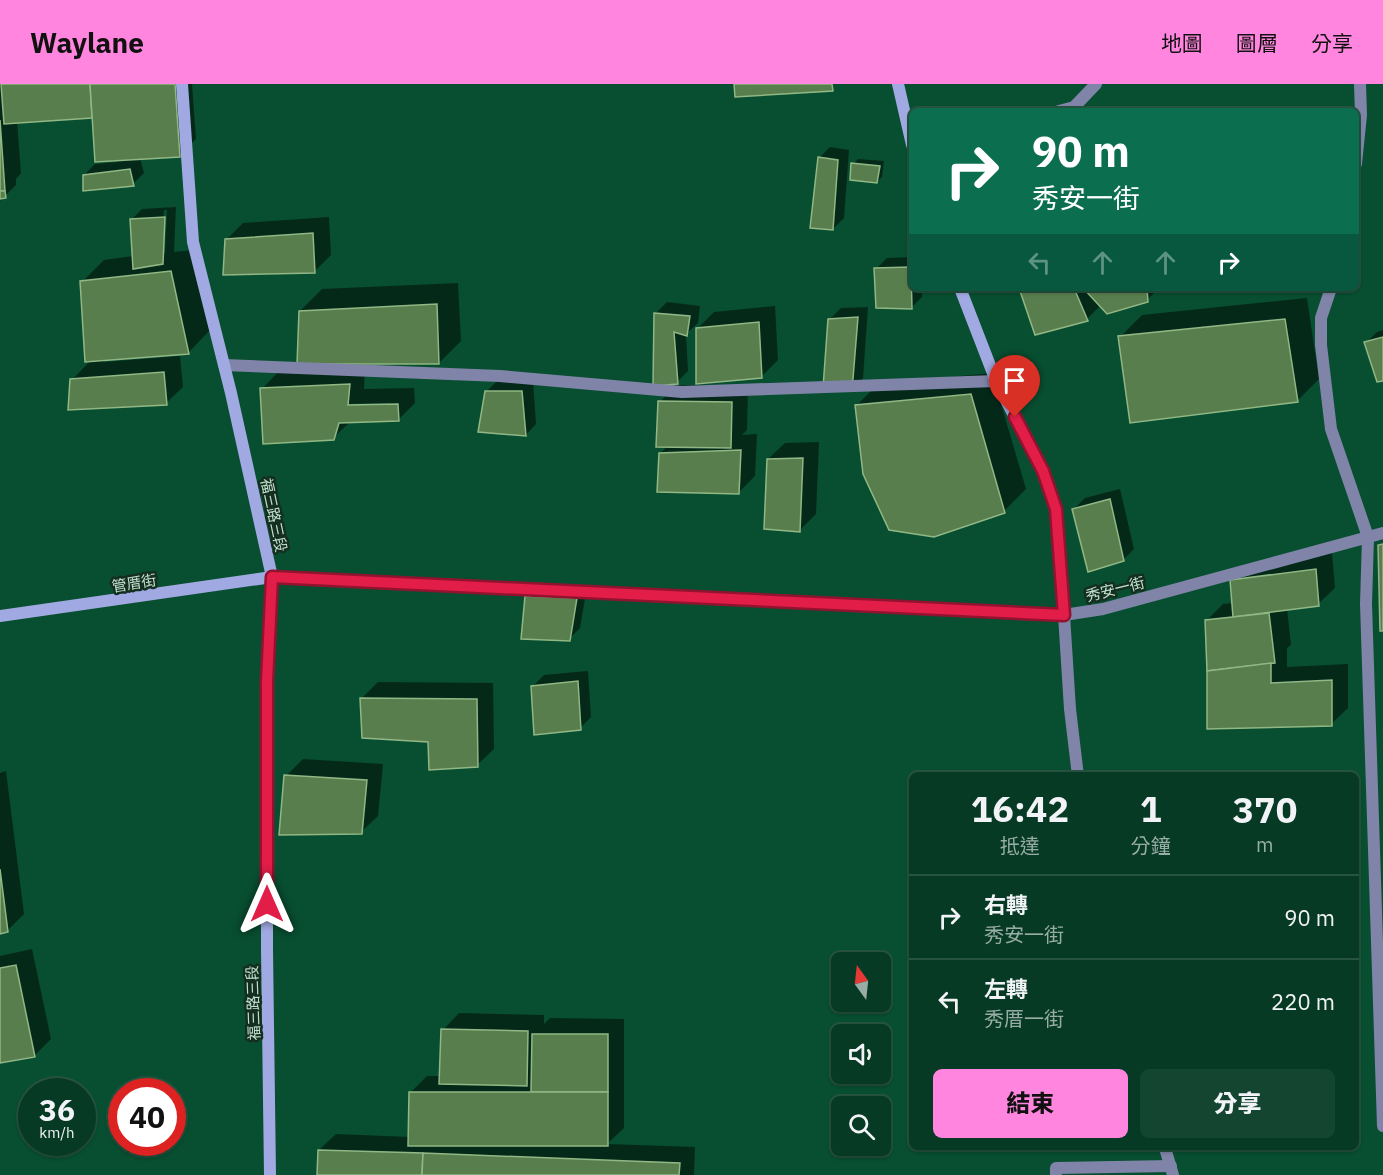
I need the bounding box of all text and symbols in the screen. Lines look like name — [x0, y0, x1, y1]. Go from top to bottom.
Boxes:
text: Waylane — [30, 24, 144, 61]
text: 地圖 — [1161, 29, 1203, 57]
text: 圖層 — [1236, 29, 1278, 57]
text: 分享 — [1311, 29, 1353, 57]
text: 90 m — [1032, 124, 1130, 179]
icon: right — [933, 132, 1011, 210]
text: 秀安一街 — [1032, 180, 1140, 215]
icon: left — [1023, 246, 1056, 279]
icon: ahead — [1086, 246, 1119, 279]
icon: ahead — [1149, 246, 1182, 279]
icon: right — [1212, 246, 1245, 279]
pin — [989, 355, 1040, 417]
icon: arrive — [998, 364, 1031, 397]
street label: 福三路三段 — [257, 476, 291, 554]
street label: 管厝街 — [110, 570, 158, 596]
street label: 秀安一街 — [1084, 573, 1146, 605]
text: 16:42 — [971, 785, 1069, 832]
text: 1 — [1140, 785, 1162, 832]
text: 370 — [1232, 786, 1297, 833]
text: m — [1256, 831, 1274, 858]
text: 抵達 — [1000, 832, 1040, 859]
text: 分鐘 — [1131, 832, 1171, 859]
position arrow — [235, 872, 299, 936]
text: 右轉 — [984, 890, 1028, 919]
icon: right — [933, 901, 966, 934]
text: 90 m — [1284, 903, 1335, 932]
text: 秀安一街 — [984, 921, 1064, 948]
north arrow — [831, 952, 891, 1012]
map controls — [831, 952, 891, 1156]
street label: 福三路三段 — [242, 965, 264, 1041]
text: 左轉 — [984, 974, 1028, 1003]
icon: left — [933, 985, 966, 1018]
text: 220 m — [1271, 987, 1335, 1016]
text: 秀厝一街 — [984, 1005, 1064, 1032]
button: sound — [831, 1024, 891, 1084]
button: 結束 — [933, 1069, 1128, 1138]
button: 分享 — [1140, 1069, 1335, 1138]
speed limit sign: 40 — [108, 1078, 186, 1156]
text: 36 — [39, 1090, 75, 1129]
button: search — [831, 1096, 891, 1156]
text: km/h — [39, 1123, 75, 1142]

